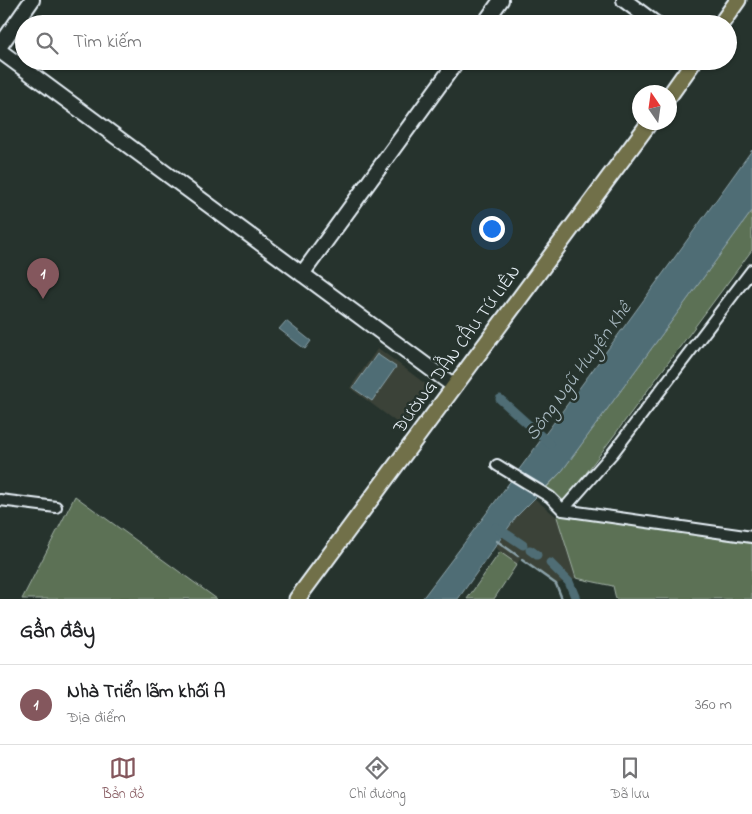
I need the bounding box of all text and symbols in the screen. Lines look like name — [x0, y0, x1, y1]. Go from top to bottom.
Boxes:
search box — [15, 15, 737, 70]
icon: search — [33, 29, 61, 57]
text: Tìm kiếm — [73, 29, 142, 56]
north arrow — [632, 85, 677, 130]
your location — [479, 216, 505, 242]
pin: 1 — [27, 258, 59, 299]
street label: ĐƯỜNG DẪN CẦU TỨ LIÊN — [385, 259, 528, 440]
water label: Sông Ngũ Huyện Khê — [519, 296, 640, 447]
text: Gần đây — [20, 617, 95, 647]
text: Nhà Triển lãm khối A — [67, 679, 225, 706]
text: 1 — [33, 693, 39, 717]
text: 360 m — [695, 693, 732, 717]
text: Địa điểm — [67, 706, 126, 730]
tab: Bản đồ — [102, 754, 144, 805]
tab: Chỉ đường — [349, 754, 406, 805]
tab: Đã lưu — [610, 754, 650, 805]

